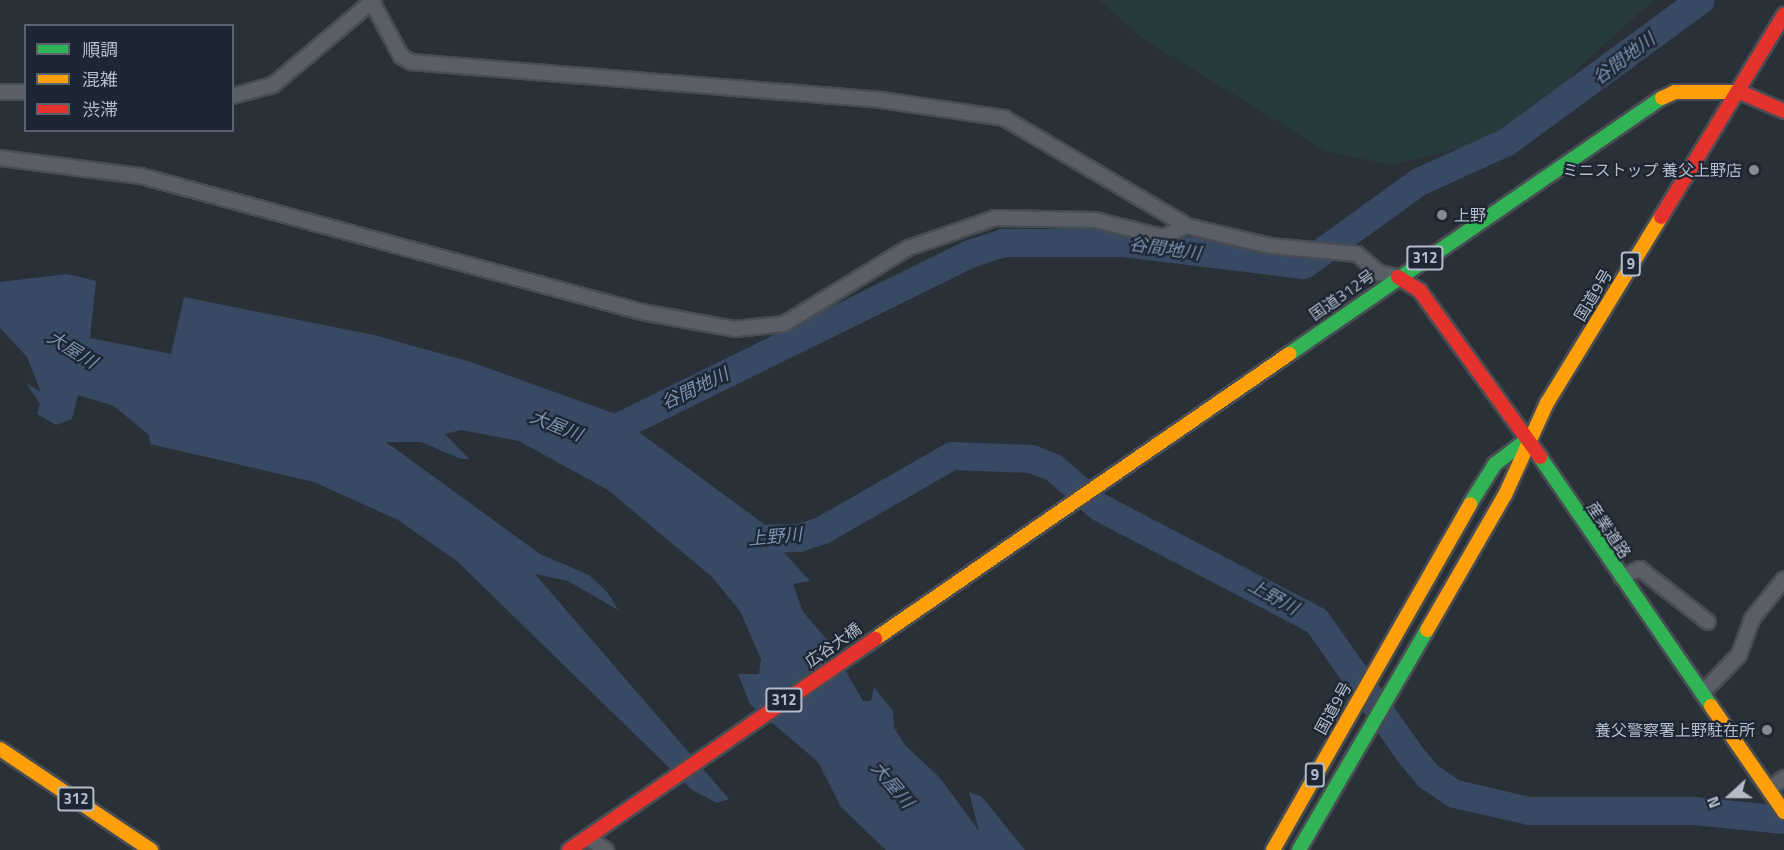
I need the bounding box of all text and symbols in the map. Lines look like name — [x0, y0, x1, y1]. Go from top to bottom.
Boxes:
legend — [24, 24, 234, 132]
water label: 谷間地川 — [1589, 29, 1659, 89]
text: 順調 — [82, 36, 118, 63]
text: 混雑 — [82, 66, 118, 93]
text: 渋滞 — [82, 96, 118, 123]
place label: ミニストップ 養父上野店 — [1562, 160, 1742, 180]
marker: ミニストップ 養父上野店 — [1747, 163, 1761, 177]
place label: 上野 — [1454, 205, 1486, 225]
marker: 上野 — [1435, 208, 1449, 222]
water label: 谷間地川 — [1128, 233, 1202, 265]
road number: 312 — [1406, 246, 1444, 270]
road number: 9 — [1620, 252, 1642, 276]
street label: 国道312号 — [1306, 266, 1378, 324]
street label: 国道9号 — [1570, 266, 1616, 324]
water label: 大屋川 — [43, 327, 101, 373]
water label: 谷間地川 — [658, 364, 732, 414]
water label: 大屋川 — [527, 406, 585, 446]
street label: 産業道路 — [1583, 498, 1635, 562]
water label: 上野川 — [747, 524, 803, 550]
water label: 上野川 — [1244, 574, 1302, 620]
street label: 広谷大橋 — [801, 619, 865, 671]
street label: 国道9号 — [1311, 678, 1355, 738]
road number: 312 — [764, 688, 804, 712]
place label: 養父警察署上野駐在所 — [1595, 720, 1755, 740]
marker: 養父警察署上野駐在所 — [1760, 723, 1774, 737]
water label: 大屋川 — [866, 757, 918, 813]
road number: 9 — [1304, 763, 1326, 787]
north arrow — [1700, 766, 1760, 826]
road number: 312 — [56, 787, 96, 811]
text: N — [1700, 793, 1726, 812]

